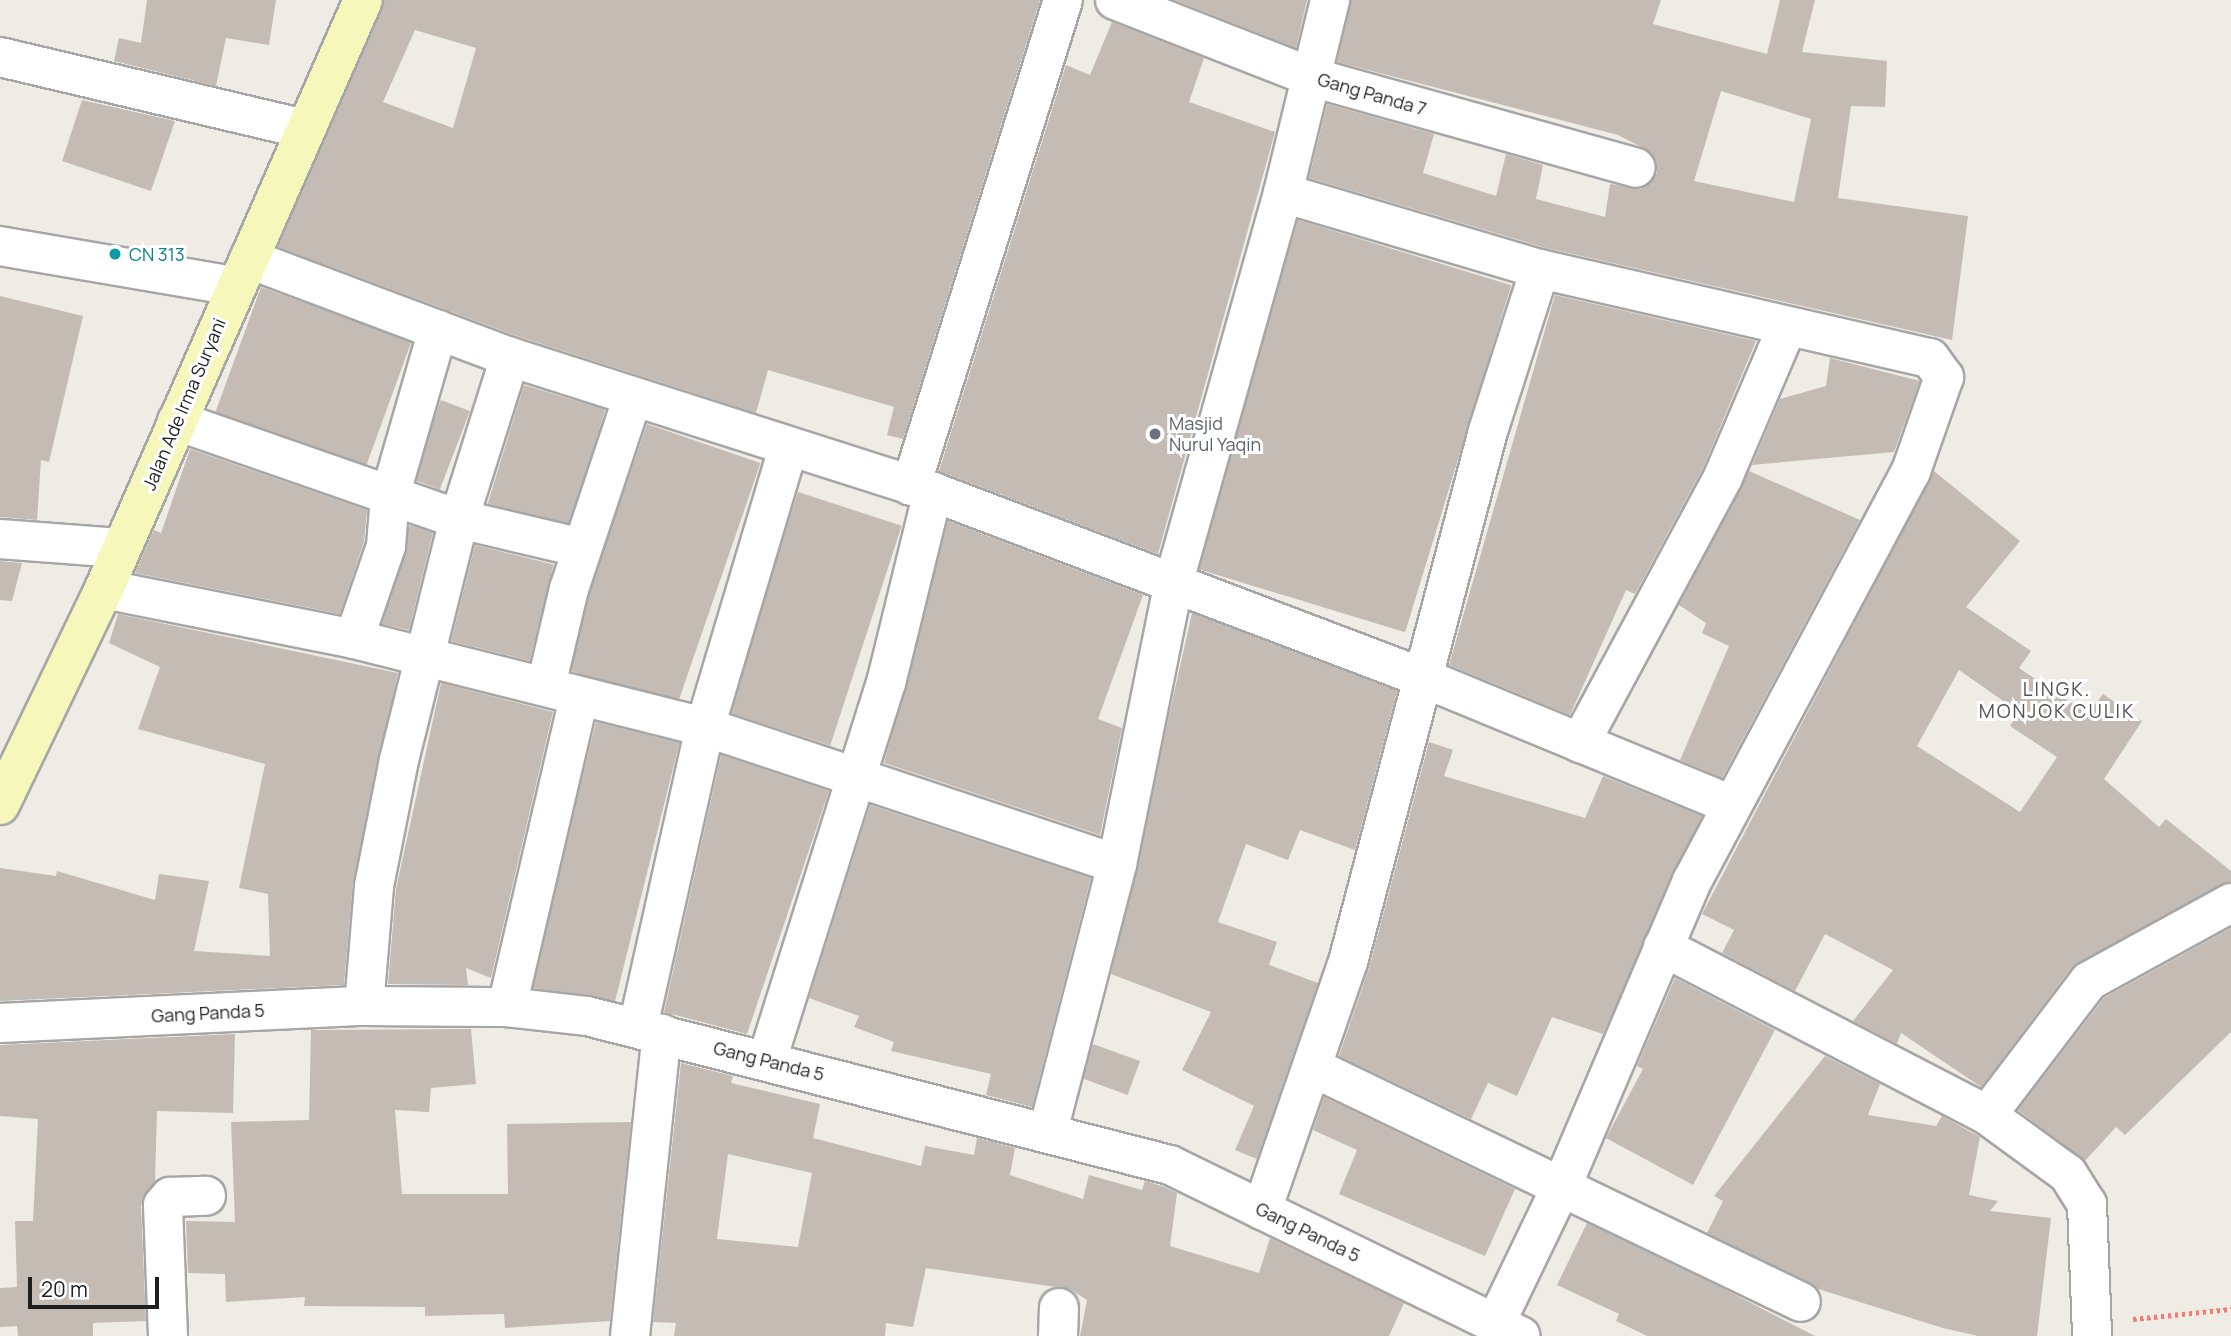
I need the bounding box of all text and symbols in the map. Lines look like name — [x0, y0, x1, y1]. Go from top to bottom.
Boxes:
street label: Gang Panda 7 — [1315, 68, 1429, 120]
place label: CN 313 — [129, 243, 185, 265]
marker: CN 313 — [107, 246, 123, 262]
street label: Jalan Ade Irma Suryani — [138, 315, 230, 493]
place label: Masjid Nurul Yaqin — [1169, 413, 1261, 456]
marker: Masjid Nurul Yaqin — [1147, 426, 1163, 442]
district label: LINGK. MONJOK CULIK — [1980, 679, 2134, 723]
street label: Gang Panda 5 — [151, 999, 265, 1027]
street label: Gang Panda 5 — [711, 1037, 827, 1085]
street label: Gang Panda 5 — [1252, 1197, 1364, 1267]
scale bar — [32, 1262, 163, 1306]
text: 20 m — [41, 1275, 88, 1303]

